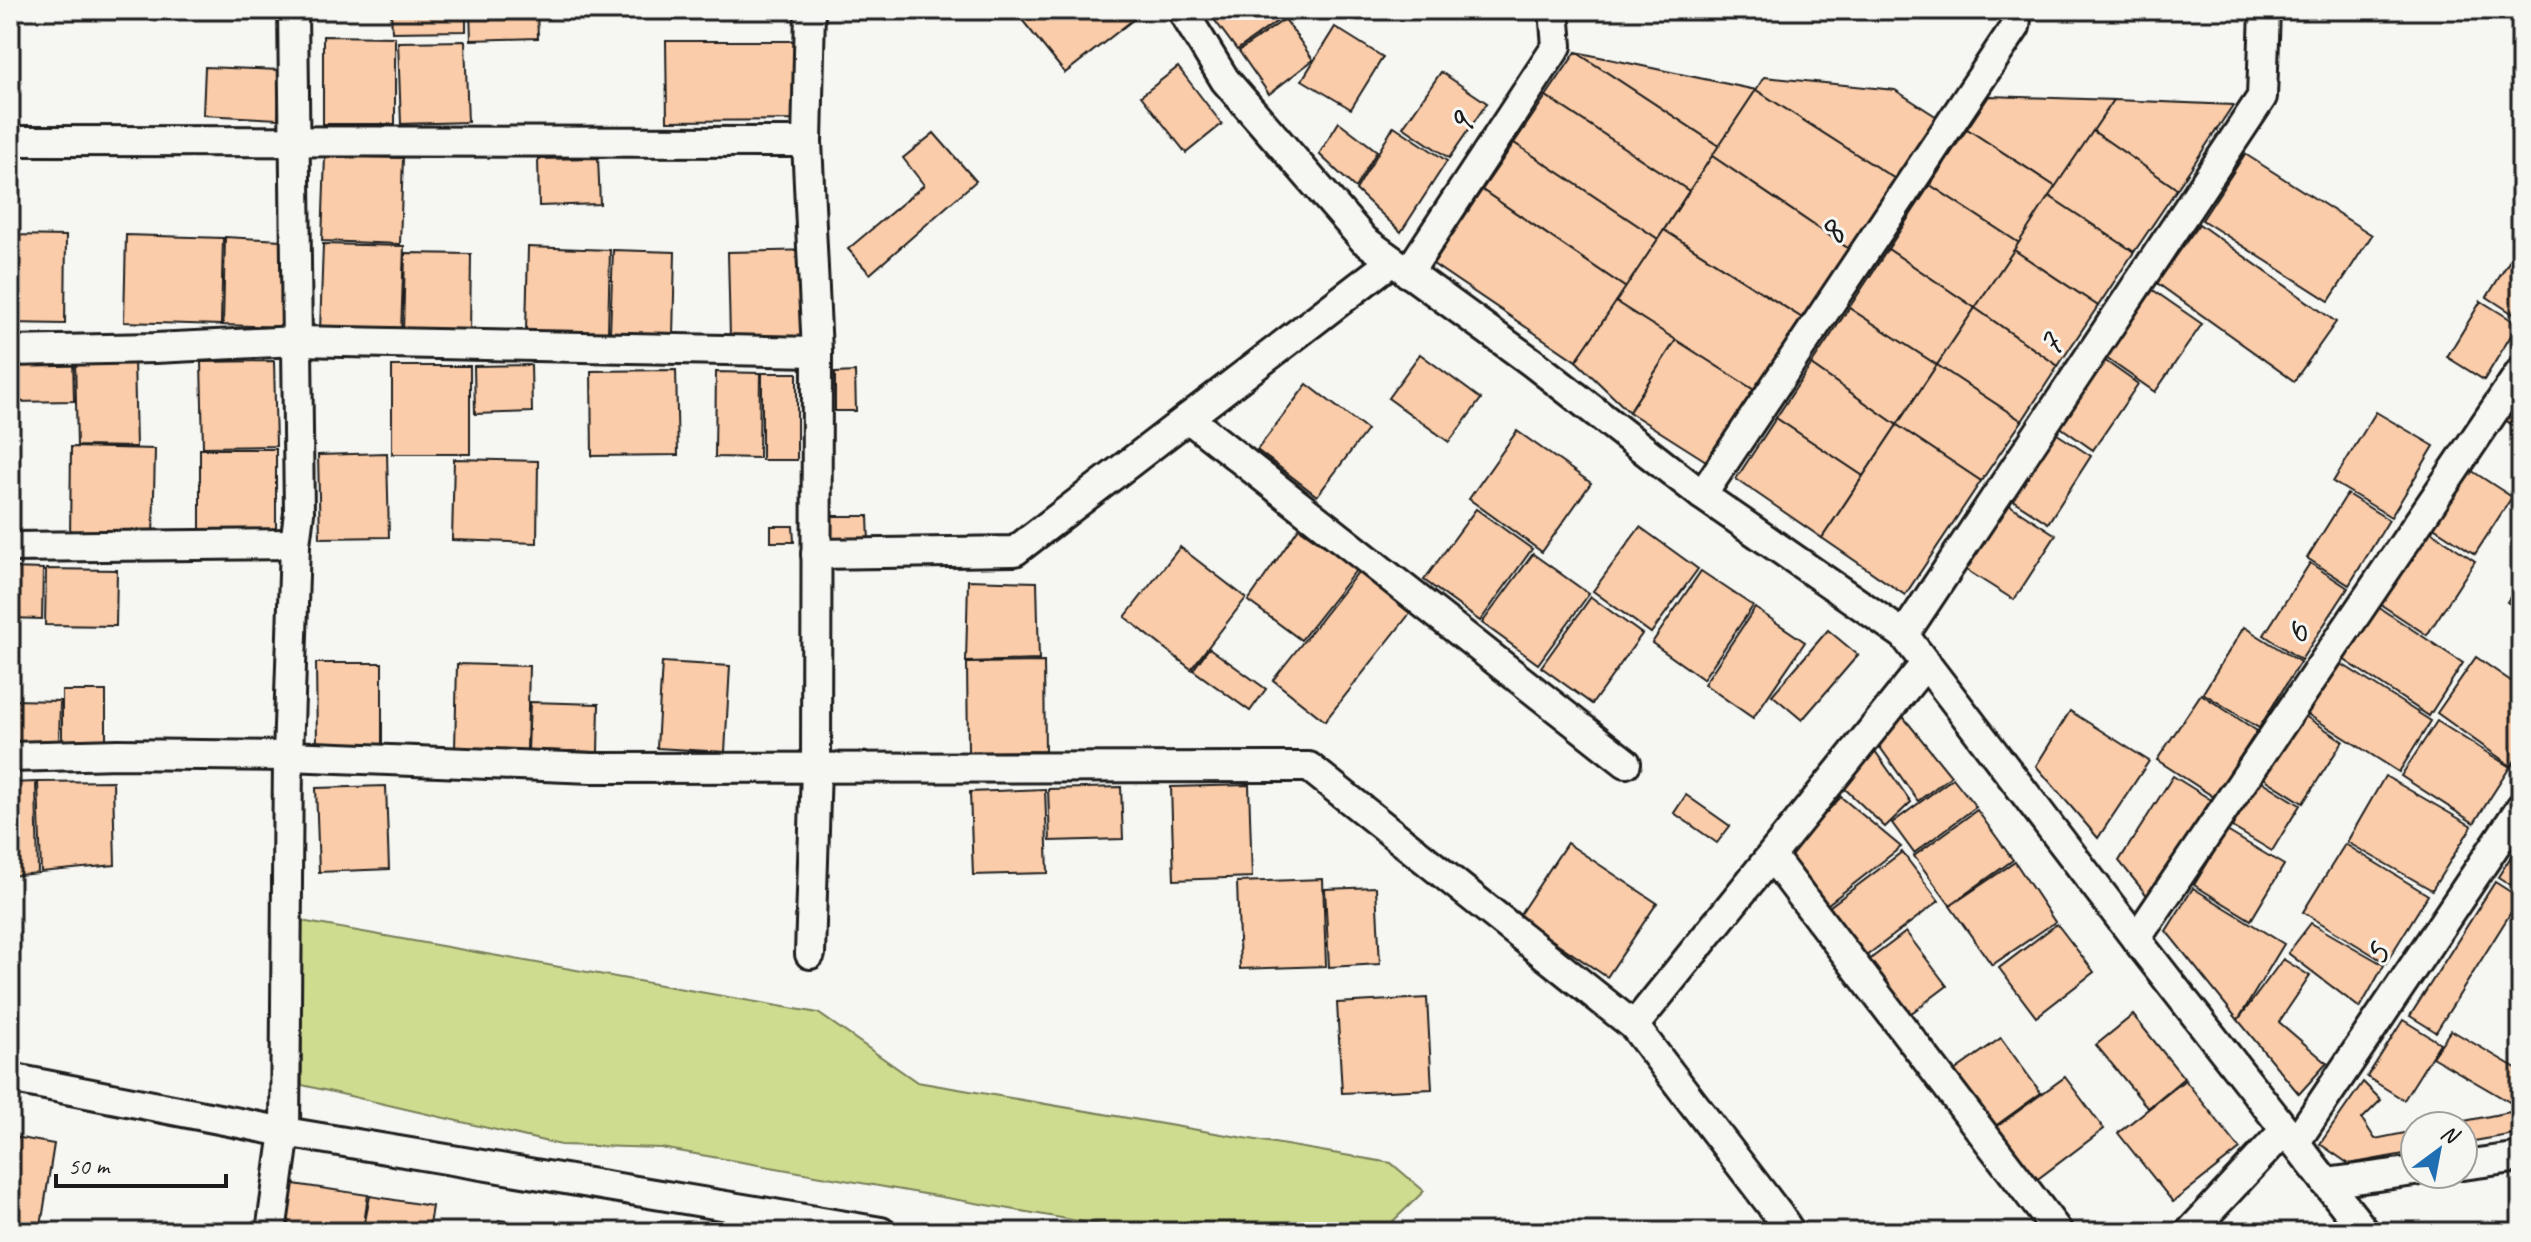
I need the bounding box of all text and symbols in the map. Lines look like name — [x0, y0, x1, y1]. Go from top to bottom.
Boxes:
street label: 9 — [1434, 100, 1487, 145]
street label: 8 — [1805, 208, 1859, 254]
street label: 7 — [2024, 321, 2077, 366]
street label: 6 — [2270, 610, 2322, 654]
street label: 5 — [2350, 930, 2403, 975]
north arrow — [2399, 1110, 2479, 1190]
text: N — [2436, 1118, 2465, 1151]
scale bar — [56, 1138, 226, 1188]
text: 50 m — [68, 1151, 111, 1181]

